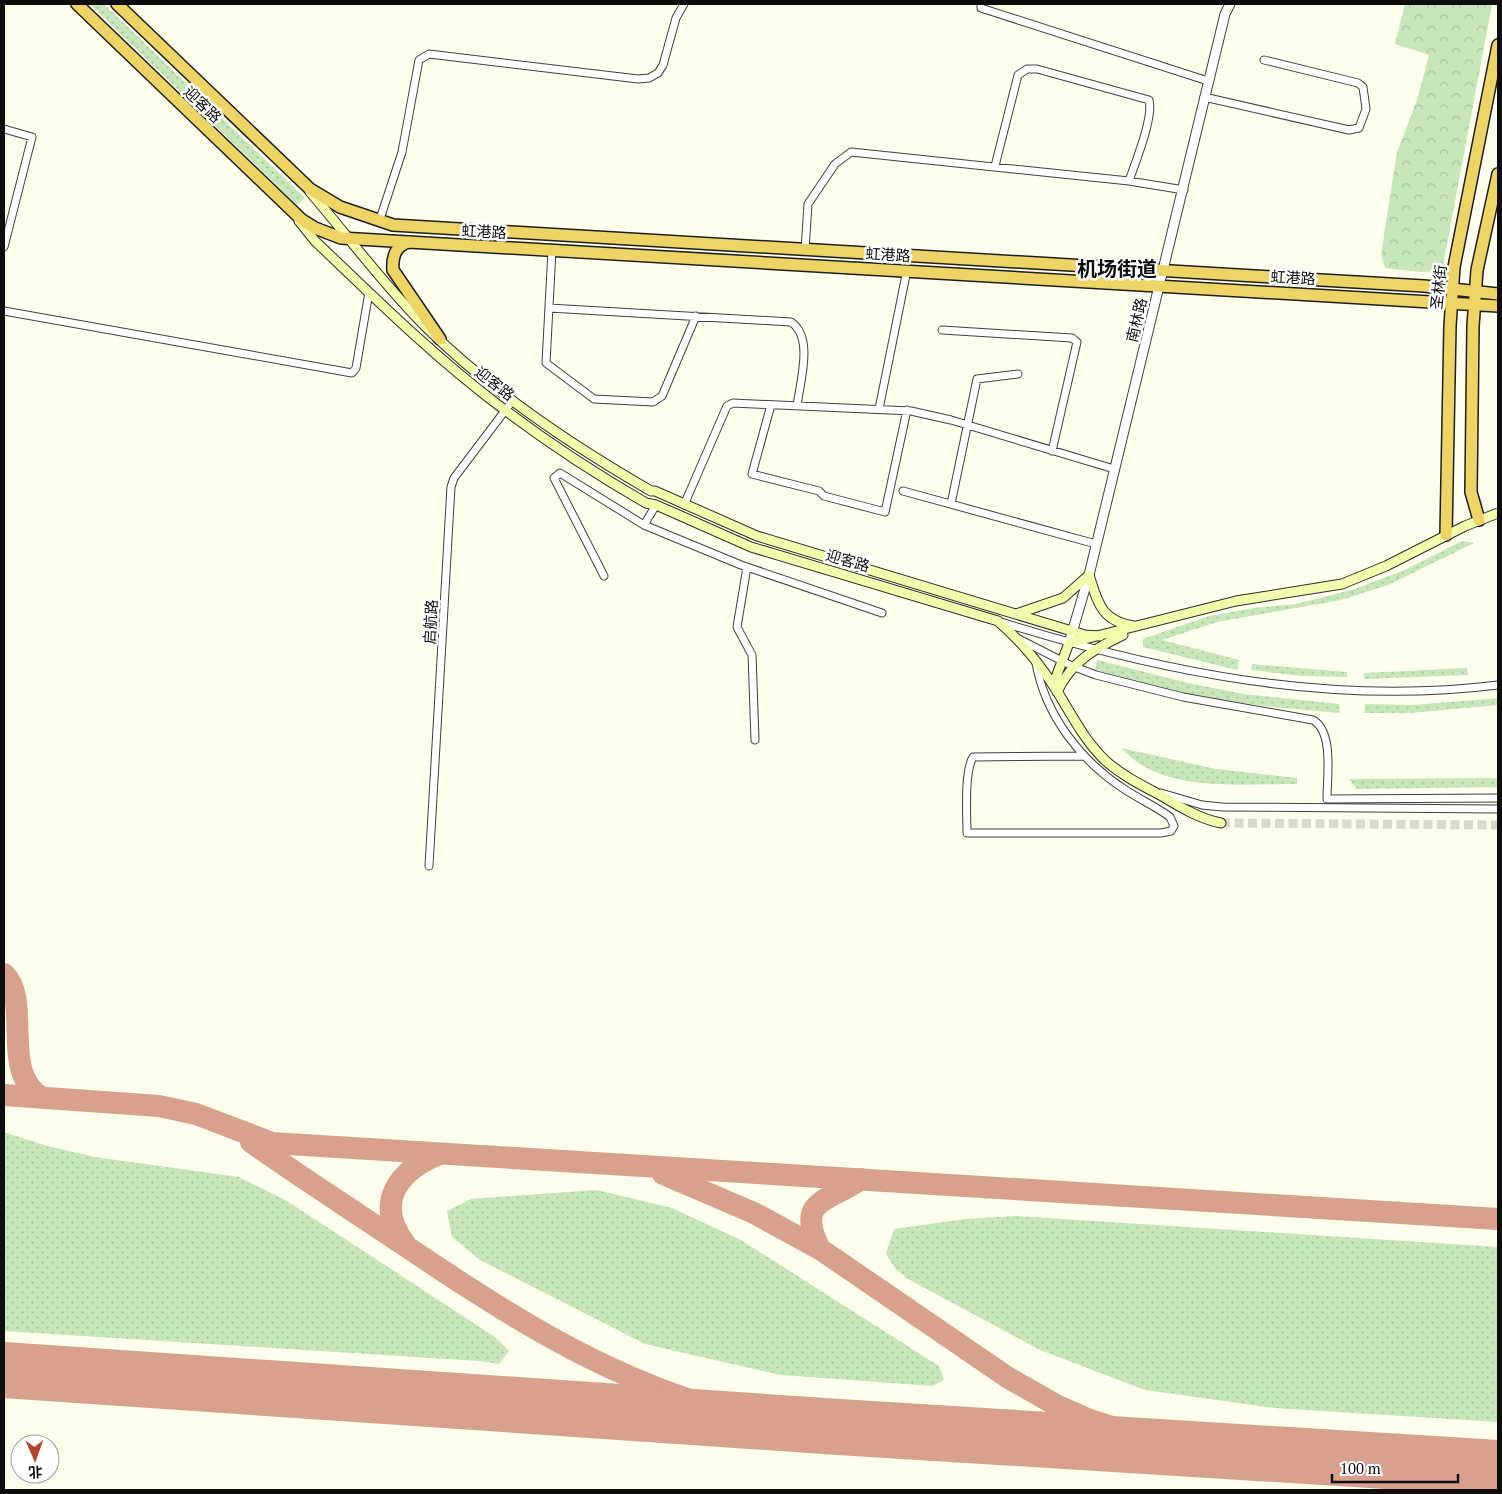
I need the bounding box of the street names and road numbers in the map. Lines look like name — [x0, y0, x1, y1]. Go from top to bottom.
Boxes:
street label: 迎客路 — [180, 81, 226, 127]
street label: 虹港路 — [461, 220, 507, 242]
street label: 虹港路 — [865, 243, 911, 265]
street label: 圣林街 — [1426, 264, 1450, 310]
street label: 虹港路 — [1270, 266, 1316, 288]
street label: 南林路 — [1121, 296, 1151, 344]
street label: 迎客路 — [471, 361, 519, 405]
street label: 迎客路 — [824, 544, 872, 576]
street label: 启航路 — [419, 599, 441, 645]

